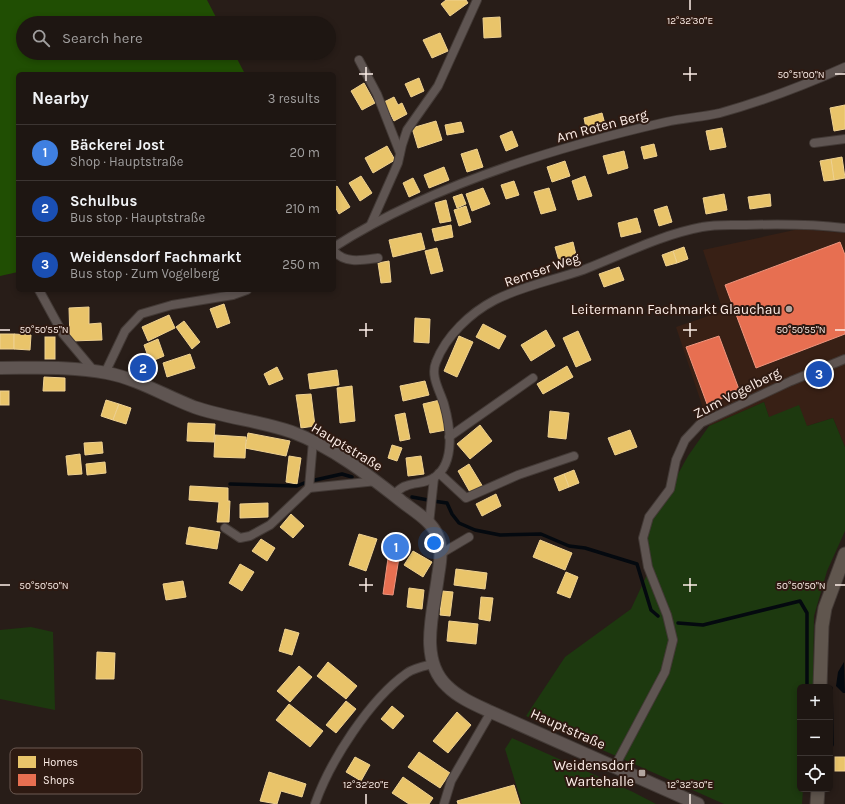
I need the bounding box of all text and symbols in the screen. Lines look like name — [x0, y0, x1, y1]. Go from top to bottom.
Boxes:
text: 12°32'30"E — [667, 15, 713, 27]
search box — [16, 16, 336, 60]
icon: search — [30, 27, 52, 49]
text: Search here — [62, 29, 143, 47]
text: 50°51'00"N — [777, 69, 825, 81]
text: Nearby — [32, 88, 89, 108]
text: 3 results — [268, 91, 320, 106]
street label: Am Roten Berg — [555, 106, 649, 146]
text: Bäckerei Jost — [70, 136, 165, 154]
text: 1 — [43, 145, 47, 160]
text: 20 m — [290, 145, 320, 160]
text: Shop · Hauptstraße — [70, 154, 183, 169]
text: Schulbus — [70, 192, 137, 210]
text: 2 — [41, 201, 49, 216]
text: 210 m — [285, 201, 320, 216]
text: Bus stop · Hauptstraße — [70, 210, 205, 225]
text: Weidensdorf Fachmarkt — [70, 248, 241, 266]
street label: Remser Weg — [502, 249, 582, 291]
text: 3 — [41, 257, 49, 272]
text: 250 m — [282, 257, 320, 272]
text: Bus stop · Zum Vogelberg — [70, 266, 219, 281]
place label: Leitermann Fachmarkt Glauchau — [571, 301, 781, 318]
marker: Leitermann Fachmarkt Glauchau — [784, 304, 794, 314]
text: 50°50'55"N — [19, 324, 69, 336]
text: 50°50'55"N — [776, 324, 826, 336]
pin: 2 — [130, 353, 156, 383]
pin: 3 — [806, 359, 832, 389]
street label: Zum Vogelberg — [691, 364, 783, 422]
street label: Hauptstraße — [308, 419, 386, 475]
pin: 1 — [383, 532, 409, 562]
your location — [424, 533, 444, 553]
text: 50°50'50"N — [19, 580, 69, 592]
text: 50°50'50"N — [776, 580, 826, 592]
map controls — [797, 684, 833, 792]
button: + — [797, 684, 833, 720]
street label: Hauptstraße — [528, 705, 608, 753]
button: − — [797, 720, 833, 756]
legend — [10, 748, 142, 794]
text: Homes — [43, 756, 78, 769]
button: locate — [797, 756, 833, 792]
place label: Weidensdorf Wartehalle — [553, 757, 634, 790]
marker: Weidensdorf Wartehalle — [637, 768, 647, 778]
text: Shops — [43, 774, 75, 787]
text: 12°32'20"E — [343, 779, 389, 791]
text: 12°32'30"E — [667, 779, 713, 791]

